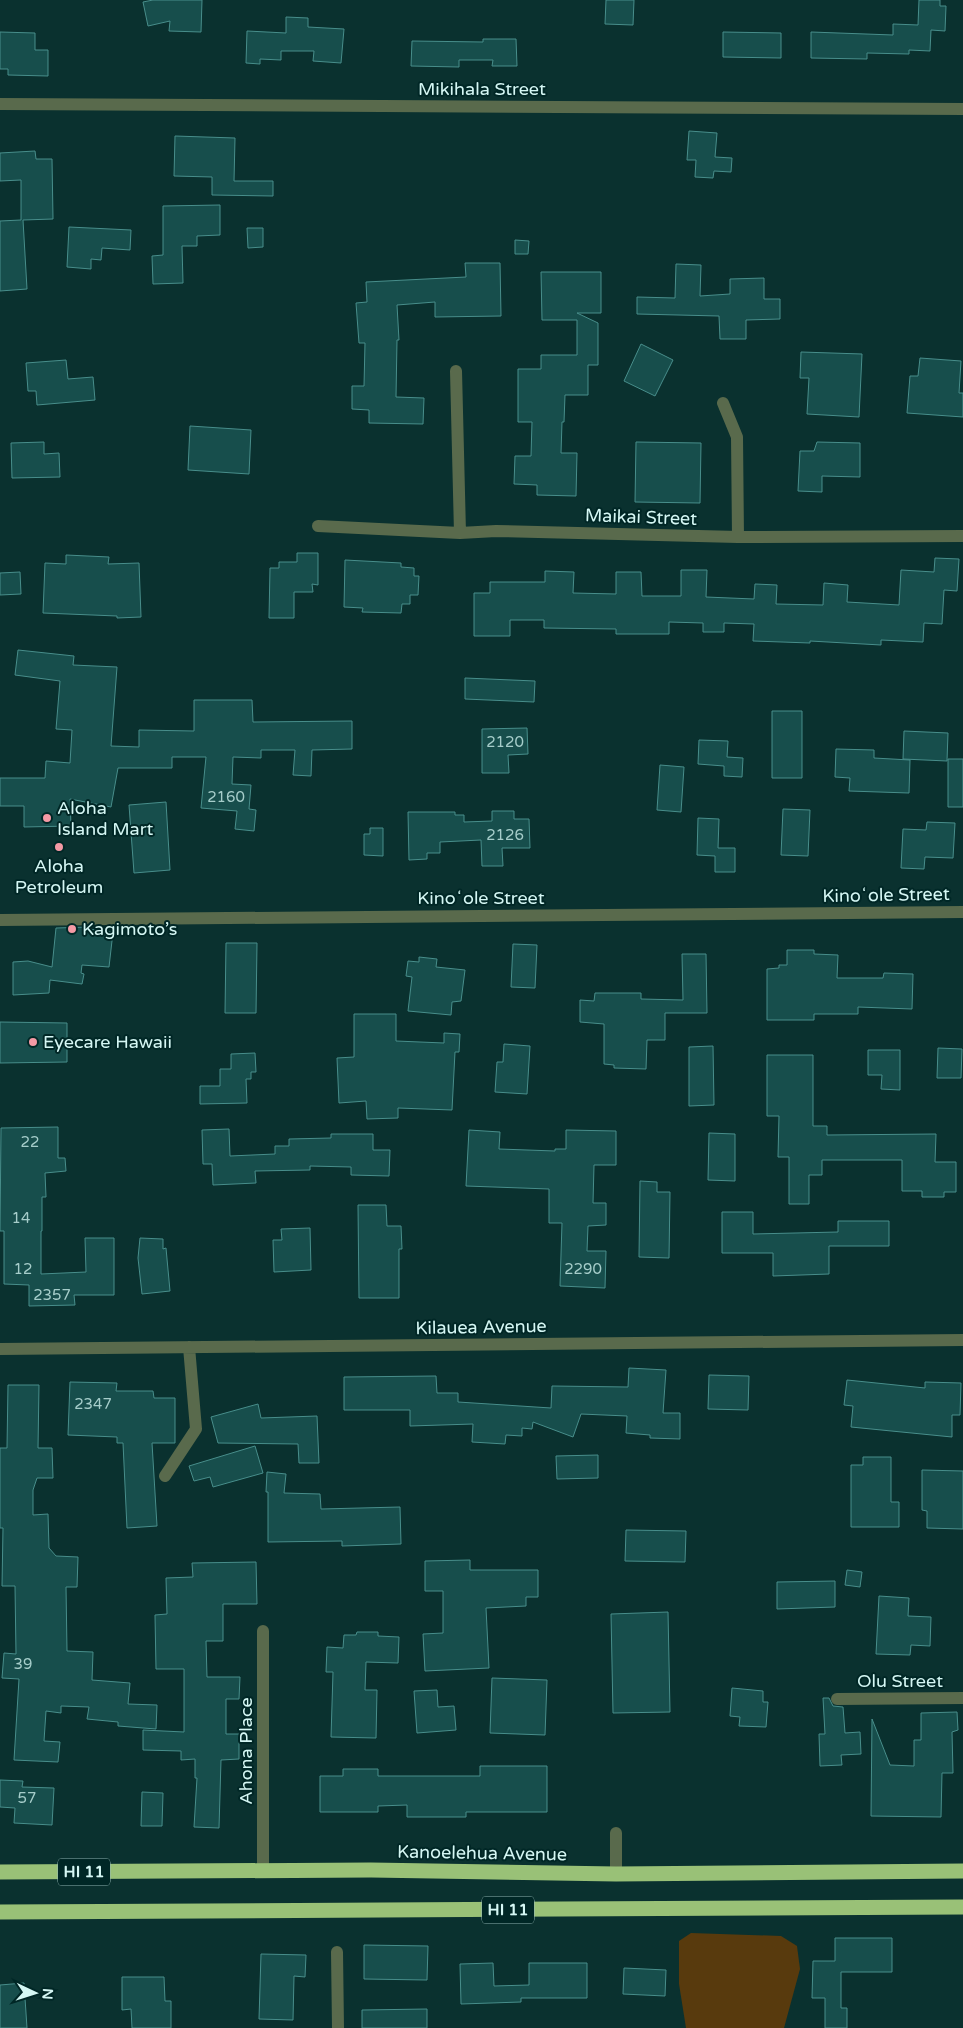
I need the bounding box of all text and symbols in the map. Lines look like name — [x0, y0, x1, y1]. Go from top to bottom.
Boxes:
street label: Mikihala Street — [418, 78, 546, 100]
street label: Maikai Street — [584, 504, 698, 530]
house number: 2120 — [486, 733, 524, 751]
house number: 2160 — [207, 788, 245, 806]
place label: Aloha Island Mart — [57, 797, 154, 840]
marker: Aloha Island Mart — [41, 812, 53, 824]
house number: 2126 — [486, 826, 524, 844]
marker: Aloha Petroleum — [53, 841, 65, 853]
place label: Aloha Petroleum — [15, 855, 103, 898]
street label: Kinoʻole Street — [822, 883, 950, 907]
street label: Kinoʻole Street — [417, 887, 545, 909]
place label: Kagimoto’s — [82, 918, 177, 940]
marker: Kagimoto’s — [66, 923, 78, 935]
place label: Eyecare Hawaii — [43, 1031, 172, 1053]
marker: Eyecare Hawaii — [27, 1036, 39, 1048]
house number: 22 — [21, 1133, 39, 1151]
house number: 14 — [12, 1209, 30, 1227]
house number: 12 — [14, 1260, 32, 1278]
house number: 2290 — [564, 1260, 602, 1278]
house number: 2357 — [33, 1286, 71, 1304]
street label: Kilauea Avenue — [415, 1315, 547, 1339]
house number: 2347 — [74, 1395, 112, 1413]
house number: 39 — [14, 1655, 32, 1673]
street label: Olu Street — [857, 1670, 943, 1692]
street label: Ahona Place — [235, 1697, 257, 1805]
house number: 57 — [18, 1789, 36, 1807]
street label: Kanoelehua Avenue — [397, 1841, 567, 1865]
road number: HI 11 — [58, 1858, 110, 1885]
road number: HI 11 — [482, 1896, 534, 1924]
north arrow — [10, 1968, 60, 2018]
text: N — [39, 1988, 56, 2000]

